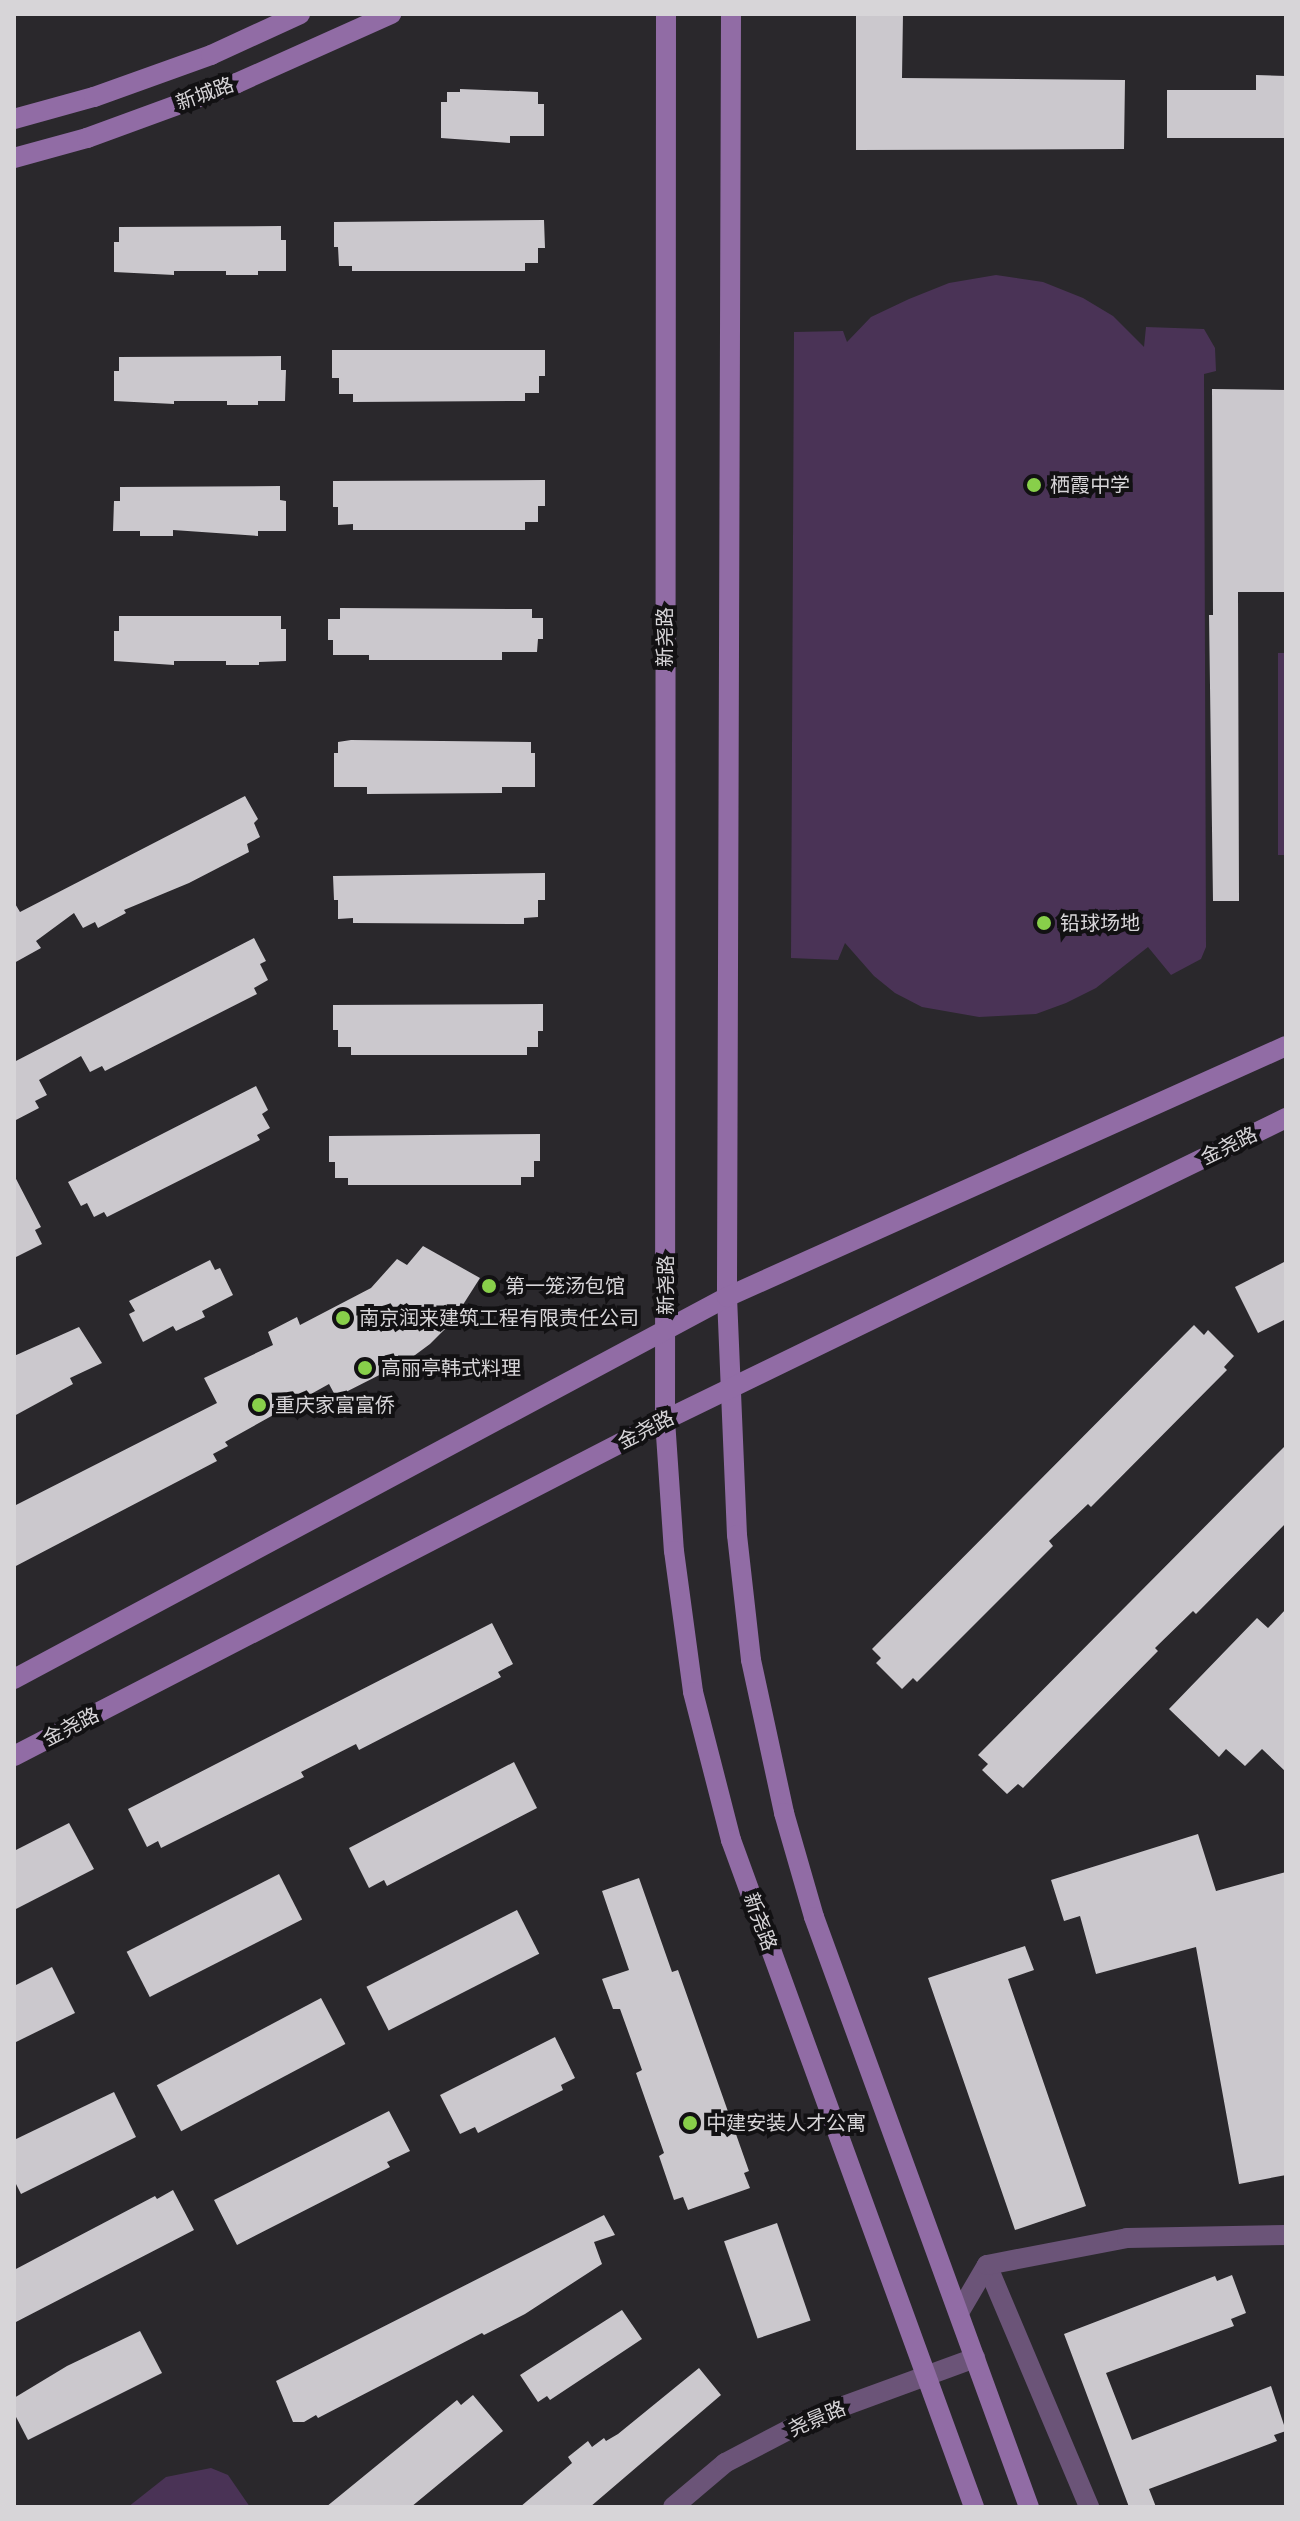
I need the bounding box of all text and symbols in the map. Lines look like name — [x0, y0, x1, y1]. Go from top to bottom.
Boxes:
street label: 新城路 — [173, 72, 237, 116]
place label: 栖霞中学 — [1050, 473, 1130, 497]
marker: 栖霞中学 — [1025, 476, 1043, 494]
street label: 新尧路 — [653, 607, 677, 667]
place label: 铅球场地 — [1060, 911, 1140, 935]
marker: 铅球场地 — [1035, 914, 1053, 932]
street label: 金尧路 — [1197, 1122, 1261, 1170]
street label: 新尧路 — [654, 1255, 678, 1315]
place label: 第一笼汤包馆 — [505, 1274, 625, 1298]
marker: 第一笼汤包馆 — [480, 1277, 498, 1295]
place label: 南京润来建筑工程有限责任公司 — [359, 1306, 639, 1330]
marker: 南京润来建筑工程有限责任公司 — [334, 1309, 352, 1327]
place label: 高丽亭韩式料理 — [381, 1356, 521, 1380]
marker: 高丽亭韩式料理 — [356, 1359, 374, 1377]
place label: 重庆家富富侨 — [275, 1393, 395, 1417]
marker: 重庆家富富侨 — [250, 1396, 268, 1414]
street label: 金尧路 — [614, 1406, 678, 1454]
street label: 金尧路 — [39, 1703, 103, 1751]
street label: 新尧路 — [738, 1890, 782, 1954]
place label: 中建安装人才公寓 — [706, 2111, 866, 2135]
marker: 中建安装人才公寓 — [681, 2114, 699, 2132]
street label: 尧景路 — [785, 2396, 849, 2442]

